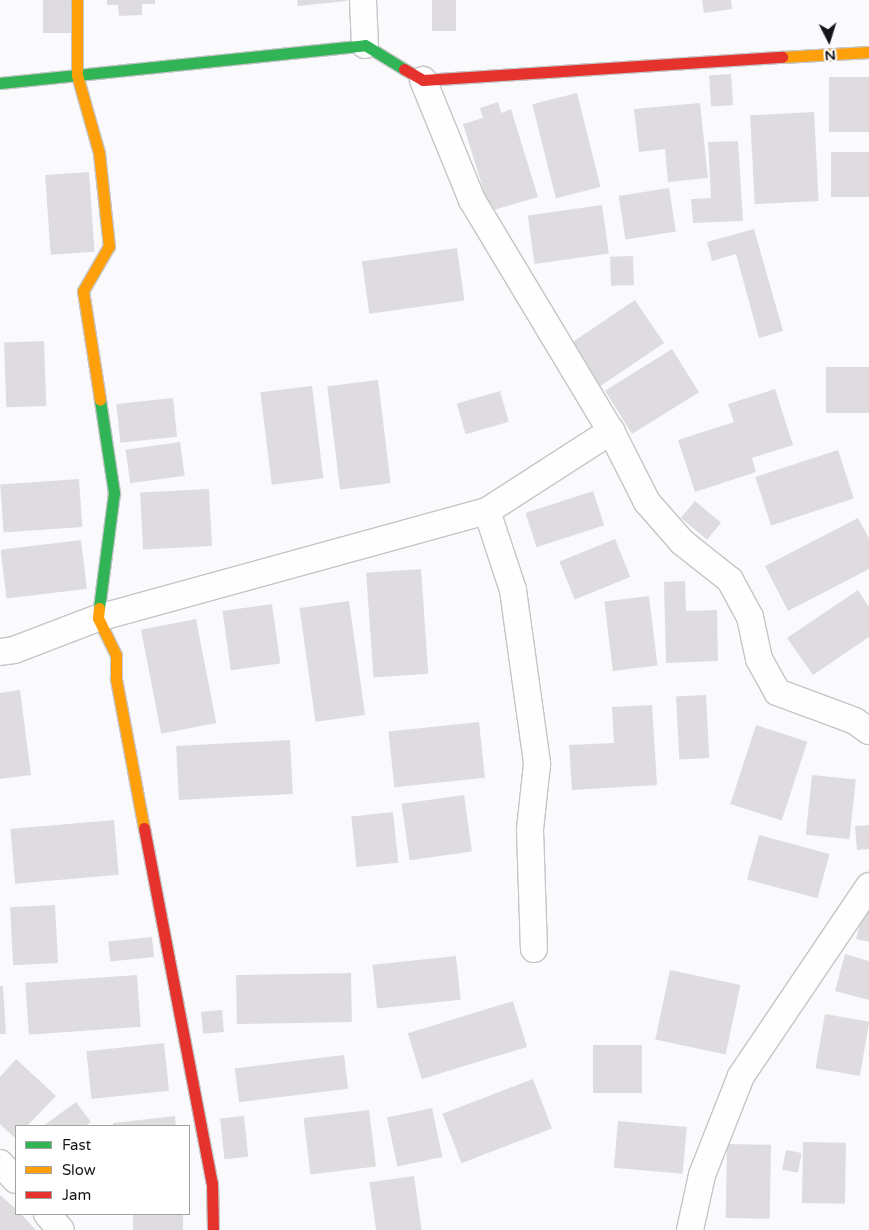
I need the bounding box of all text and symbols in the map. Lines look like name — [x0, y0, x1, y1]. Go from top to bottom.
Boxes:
north arrow — [804, 15, 854, 65]
text: N — [824, 46, 837, 64]
legend — [15, 1125, 190, 1215]
text: Fast — [62, 1136, 91, 1154]
text: Slow — [62, 1161, 96, 1179]
text: Jam — [62, 1186, 91, 1204]

